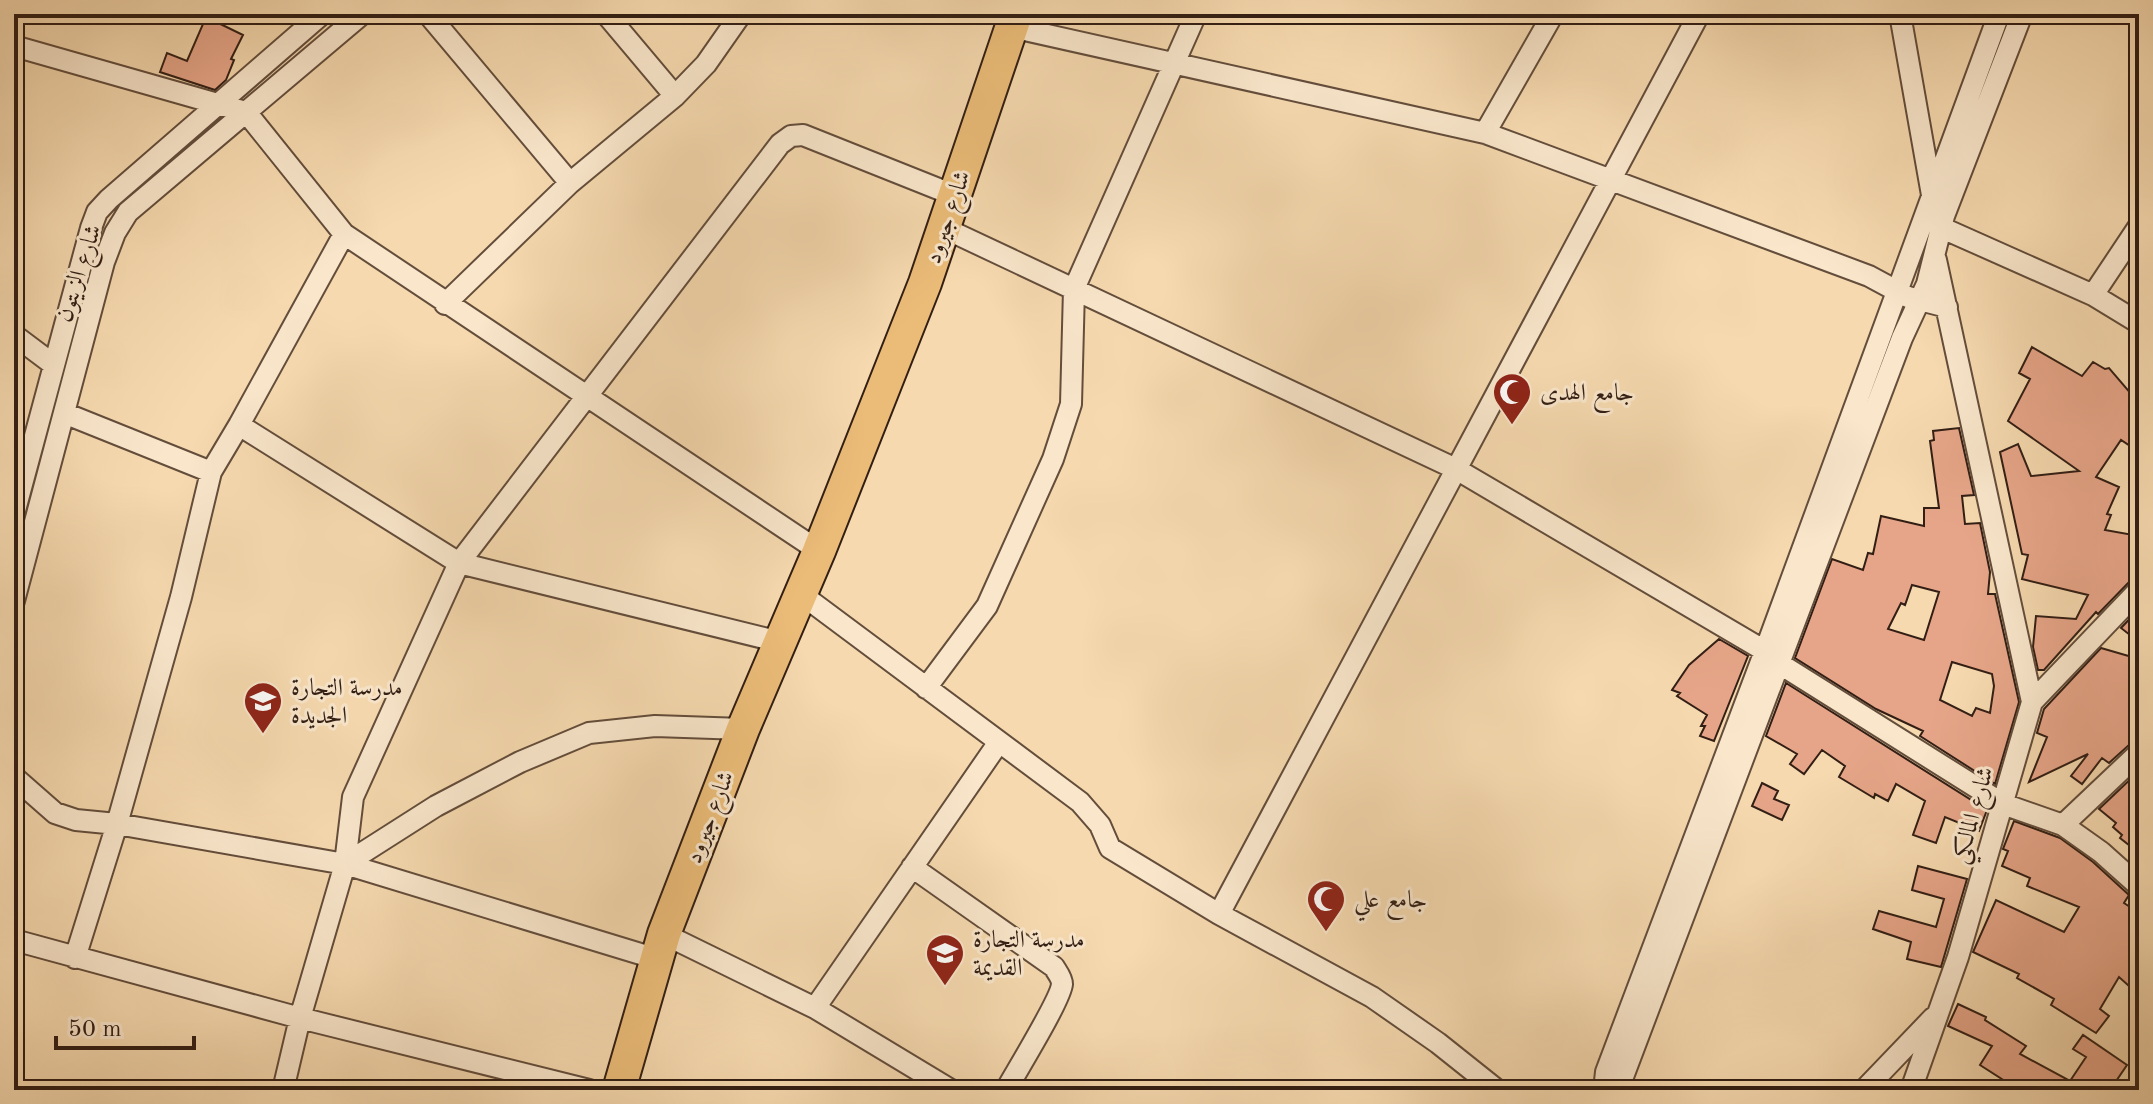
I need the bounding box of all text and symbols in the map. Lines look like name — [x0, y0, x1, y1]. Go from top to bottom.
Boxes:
street label: شارع جيرود — [922, 168, 982, 269]
street label: شارع الزيتون — [52, 222, 113, 327]
mosque icon: جامع الهدى — [1491, 371, 1533, 426]
place label: جامع الهدى — [1540, 382, 1634, 414]
place label: مدرسة التجارة الجديدة — [291, 677, 403, 729]
school or university icon: مدرسة التجارة الجديدة — [242, 680, 284, 735]
street label: شارع المالكي — [1948, 764, 2007, 869]
street label: شارع جيرود — [682, 768, 745, 869]
mosque icon: جامع علي — [1305, 878, 1347, 933]
place label: جامع علي — [1354, 889, 1427, 922]
place label: مدرسة التجارة القديمة — [973, 929, 1085, 981]
school or university icon: مدرسة التجارة القديمة — [924, 932, 966, 987]
scale bar — [56, 1000, 194, 1050]
text: 50 m — [68, 1018, 122, 1042]

